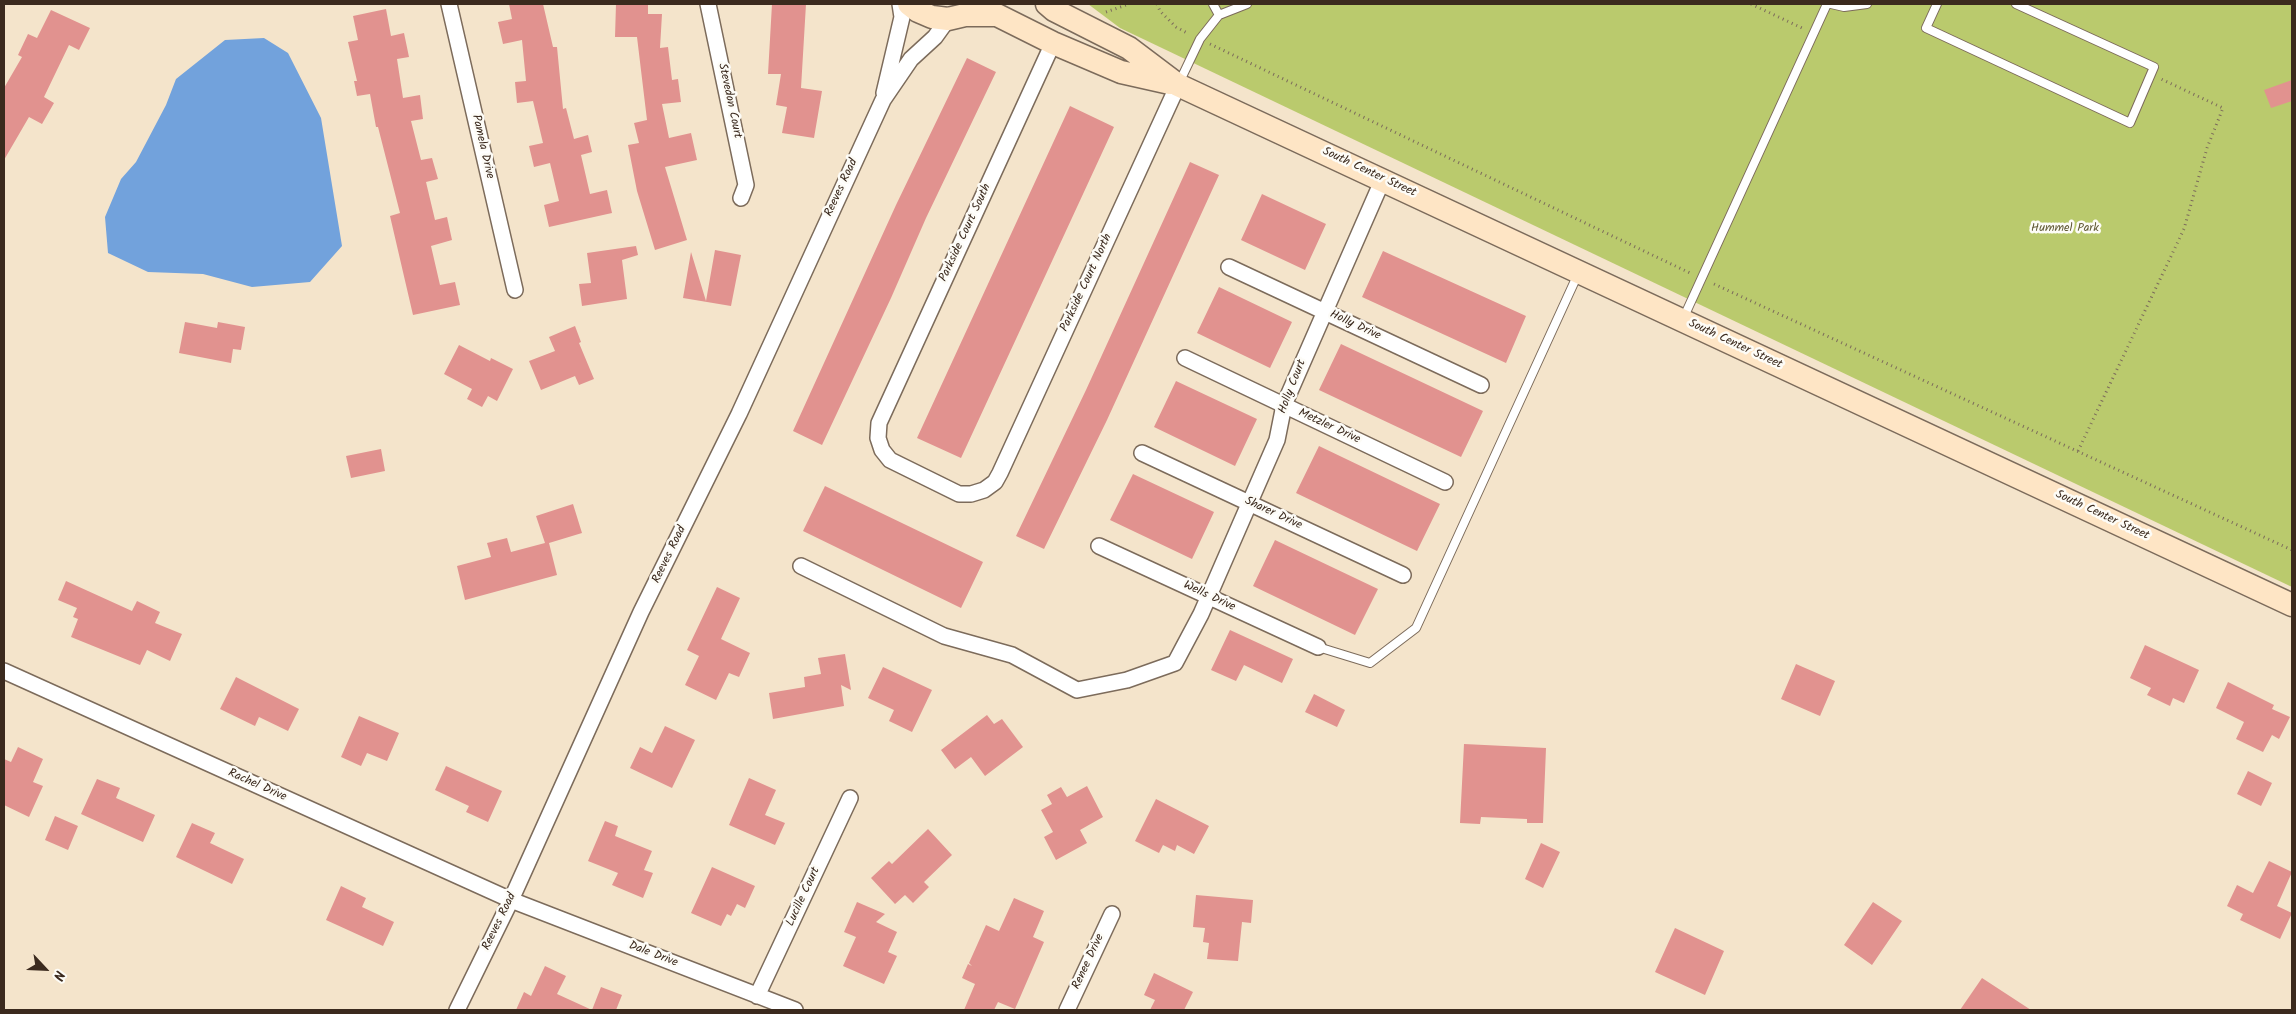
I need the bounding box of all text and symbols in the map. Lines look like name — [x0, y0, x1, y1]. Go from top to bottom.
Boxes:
street label: Stevedon Court — [714, 62, 744, 140]
street label: Pamela Drive — [468, 113, 496, 181]
street label: South Center Street — [1320, 145, 1418, 201]
street label: Reeves Road — [822, 157, 862, 219]
street label: Parkside Court South — [937, 182, 995, 284]
park label: Hummel Park — [2031, 222, 2099, 236]
street label: Parkside Court North — [1058, 232, 1116, 334]
street label: Holly Drive — [1327, 308, 1383, 344]
street label: South Center Street — [1686, 317, 1784, 373]
street label: Holly Court — [1276, 358, 1310, 416]
street label: Metzler Drive — [1296, 406, 1362, 448]
street label: South Center Street — [2053, 488, 2151, 544]
street label: Sharer Drive — [1242, 494, 1304, 534]
street label: Reeves Road — [650, 524, 690, 586]
street label: Wells Drive — [1181, 579, 1237, 615]
street label: Rachel Drive — [225, 767, 289, 805]
street label: Lucille Court — [784, 865, 824, 929]
street label: Reeves Road — [480, 891, 520, 953]
street label: Renee Drive — [1070, 932, 1108, 992]
street label: Dale Drive — [626, 939, 680, 971]
north arrow — [20, 944, 70, 994]
text: N — [47, 967, 70, 984]

